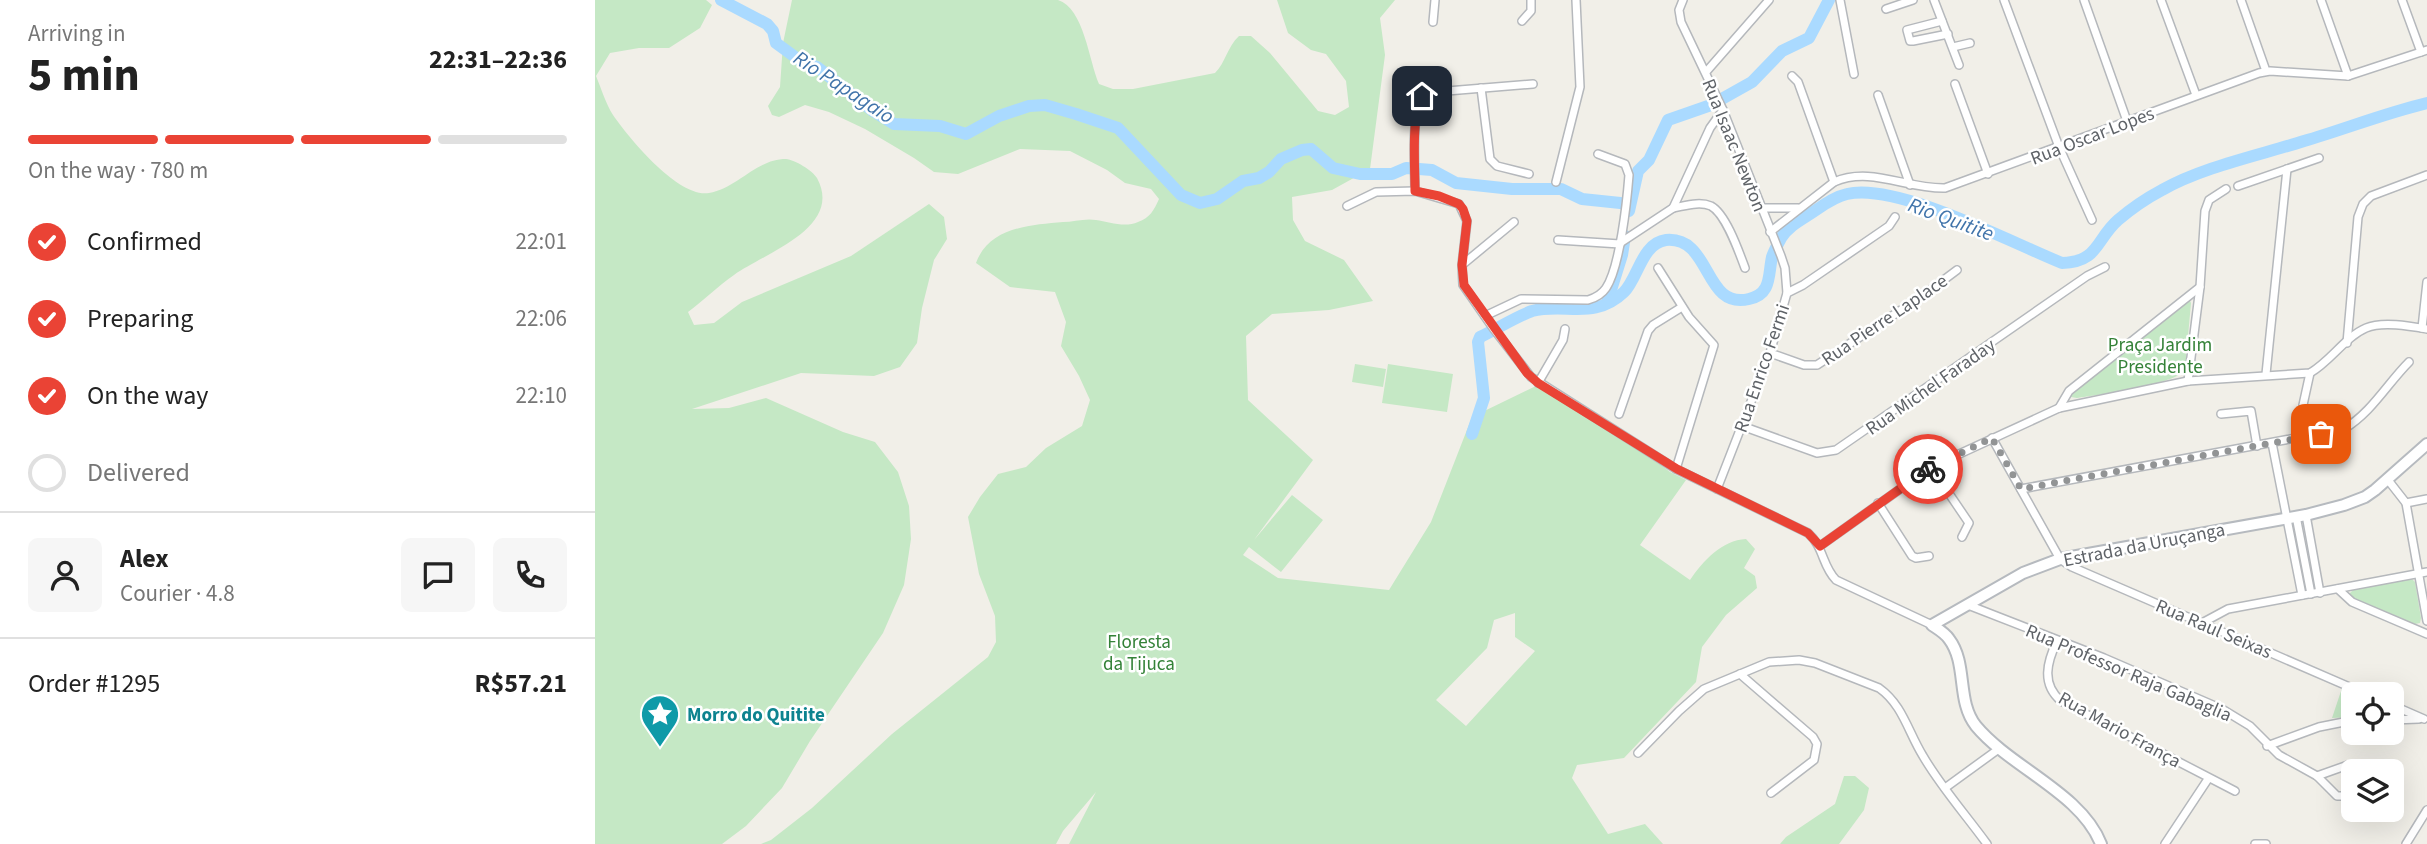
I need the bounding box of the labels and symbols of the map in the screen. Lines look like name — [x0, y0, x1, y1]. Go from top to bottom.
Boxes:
water label: Rio Papagaio — [788, 43, 900, 131]
pin — [1392, 66, 1452, 126]
street label: Rua Isaac Newton — [1695, 75, 1773, 216]
street label: Rua Oscar Lopes — [2027, 100, 2158, 172]
water label: Rio Quitite — [1904, 190, 1998, 248]
street label: Rua Pierre Laplace — [1816, 268, 1953, 373]
street label: Rua Enrico Fermi — [1728, 301, 1797, 436]
street label: Rua Michel Faraday — [1860, 332, 2001, 442]
park label: Praça Jardim Presidente — [2108, 332, 2212, 381]
pin — [2291, 404, 2351, 464]
courier — [1893, 434, 1963, 504]
street label: Estrada da Uruçanga — [2061, 517, 2227, 574]
street label: Rua Raul Seixas — [2151, 593, 2276, 666]
street label: Rua Professor Raja Gabaglia — [2021, 618, 2236, 729]
park label: Floresta da Tijuca — [1103, 629, 1175, 678]
street label: Rua Mario França — [2053, 685, 2185, 775]
place icon: Morro do Quitite — [639, 693, 681, 748]
place label: Morro do Quitite — [687, 702, 825, 729]

